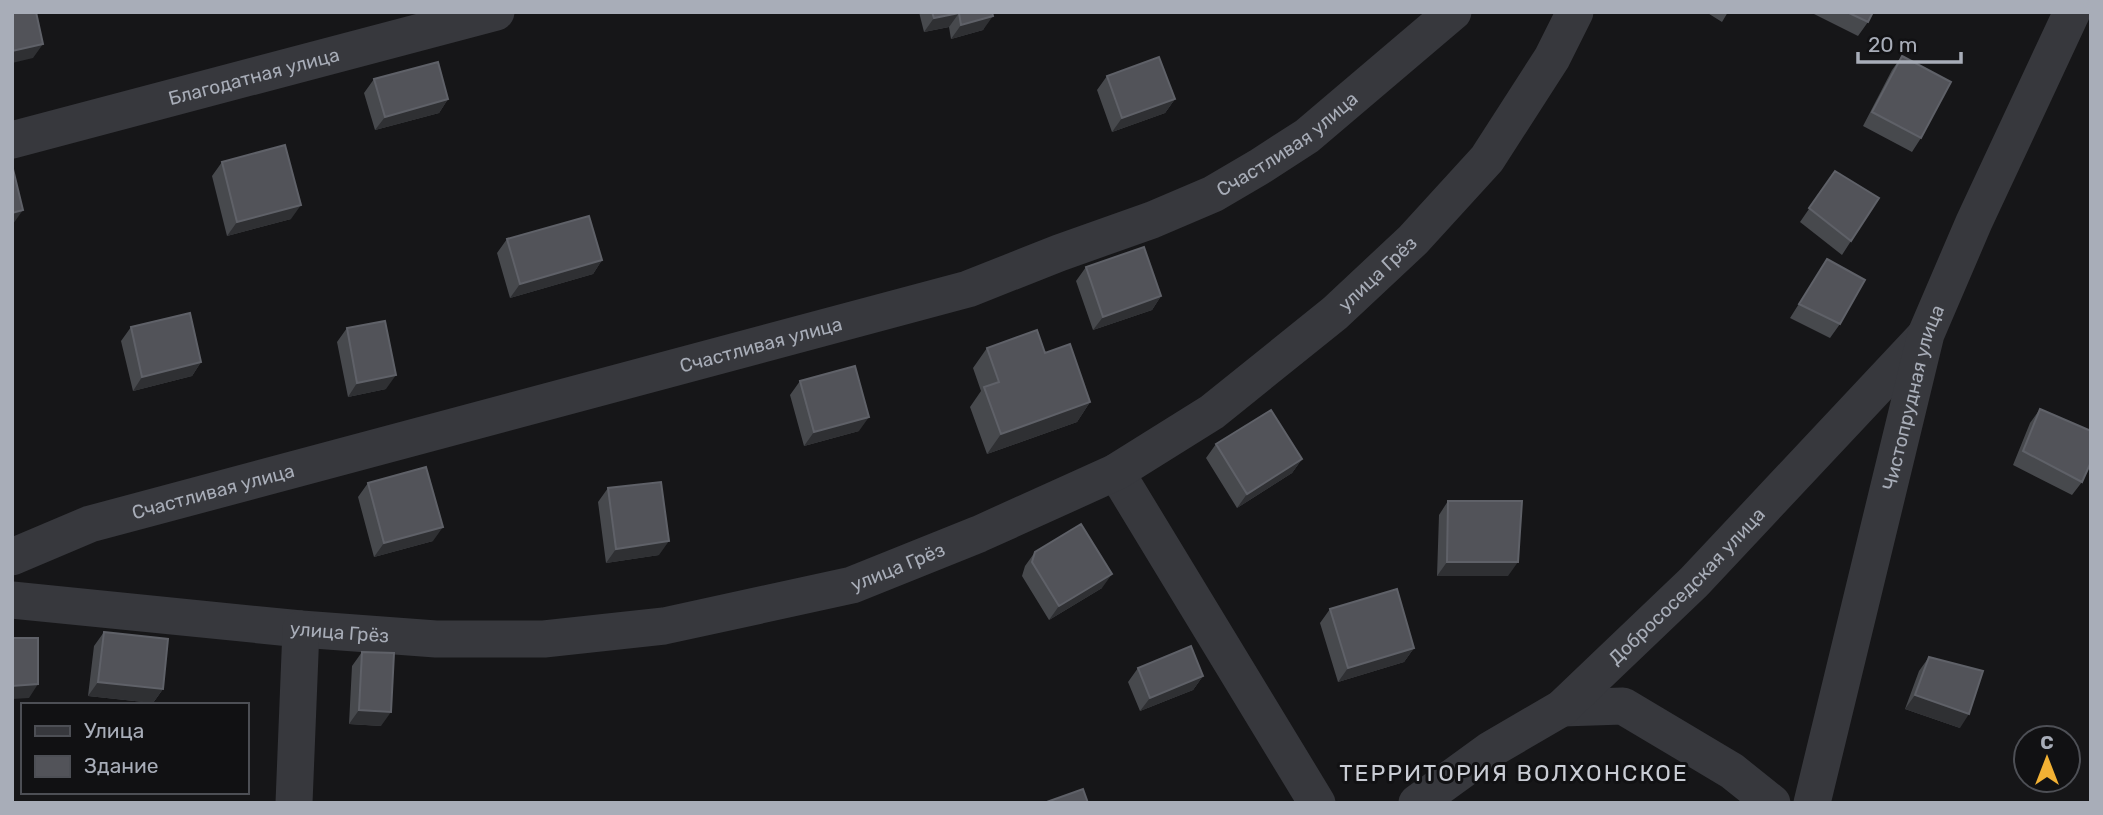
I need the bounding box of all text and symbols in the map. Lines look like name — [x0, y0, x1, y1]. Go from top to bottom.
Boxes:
scale bar — [1858, 21, 1961, 65]
text: 20 m — [1868, 32, 1917, 57]
street label: Благодатная улица — [166, 42, 342, 110]
street label: Счастливая улица — [1212, 87, 1362, 201]
street label: улица Грёз — [1333, 231, 1421, 316]
street label: Чистопрудная улица — [1877, 301, 1949, 492]
street label: Счастливая улица — [677, 312, 844, 377]
street label: Счастливая улица — [129, 458, 297, 524]
street label: Добрососедская улица — [1603, 503, 1770, 669]
street label: улица Грёз — [847, 538, 948, 596]
street label: улица Грёз — [289, 616, 390, 647]
legend — [21, 703, 248, 794]
text: Улица — [84, 718, 144, 743]
north arrow — [2012, 724, 2082, 794]
text: С — [2040, 731, 2054, 754]
text: Здание — [84, 753, 159, 778]
district label: ТЕРРИТОРИЯ ВОЛХОНСКОЕ — [1339, 759, 1689, 787]

